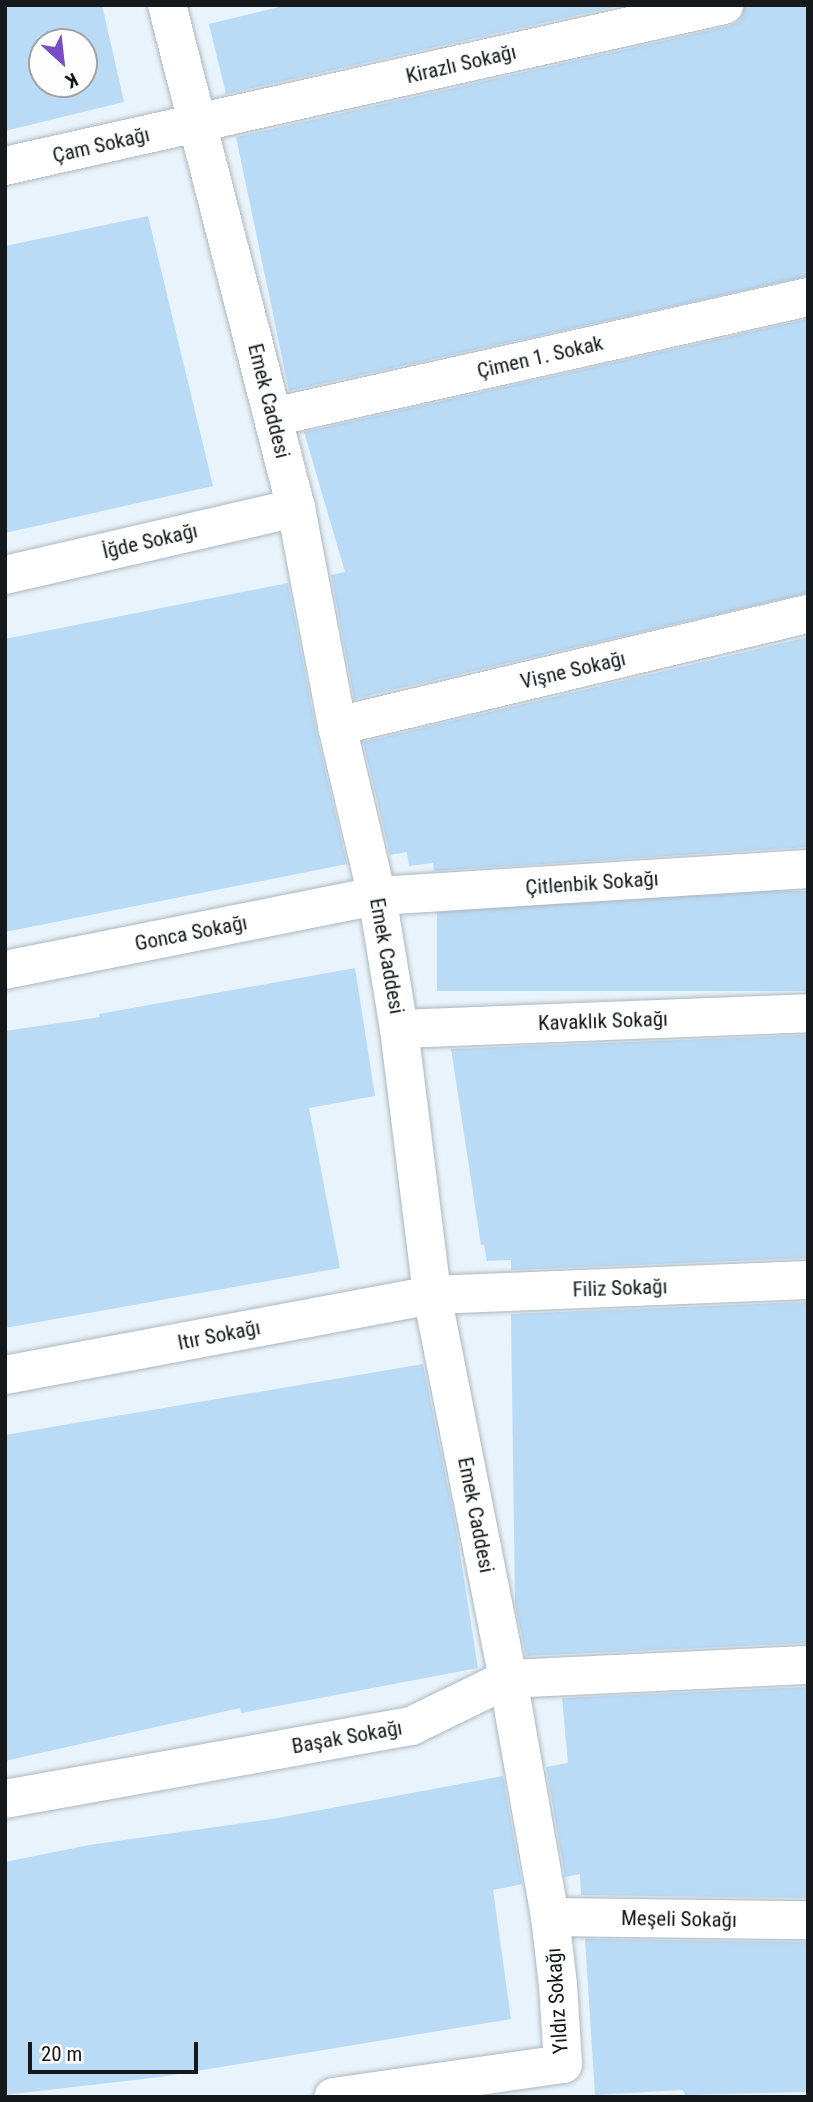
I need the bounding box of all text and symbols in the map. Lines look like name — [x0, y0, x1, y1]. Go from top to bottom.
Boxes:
north arrow — [28, 28, 98, 98]
street label: Kirazlı Sokağı — [403, 39, 519, 89]
text: K — [62, 68, 82, 93]
street label: Çam Sokağı — [50, 122, 152, 168]
street label: Çimen 1. Sokak — [475, 330, 605, 384]
street label: Emek Caddesi — [243, 341, 295, 461]
street label: İğde Sokağı — [100, 518, 200, 564]
street label: Vişne Sokağı — [518, 646, 628, 694]
street label: Çitlenbik Sokağı — [525, 866, 659, 900]
street label: Emek Caddesi — [364, 896, 410, 1016]
street label: Gonca Sokağı — [133, 910, 249, 956]
street label: Kavaklık Sokağı — [538, 1006, 668, 1036]
street label: Filiz Sokağı — [572, 1274, 668, 1302]
street label: Itır Sokağı — [175, 1315, 263, 1355]
street label: Emek Caddesi — [452, 1455, 500, 1575]
street label: Başak Sokağı — [290, 1715, 404, 1759]
street label: Meşeli Sokağı — [621, 1905, 737, 1933]
street label: Yıldız Sokağı — [541, 1947, 573, 2055]
scale bar — [32, 2028, 201, 2072]
text: 20 m — [41, 2042, 82, 2066]

